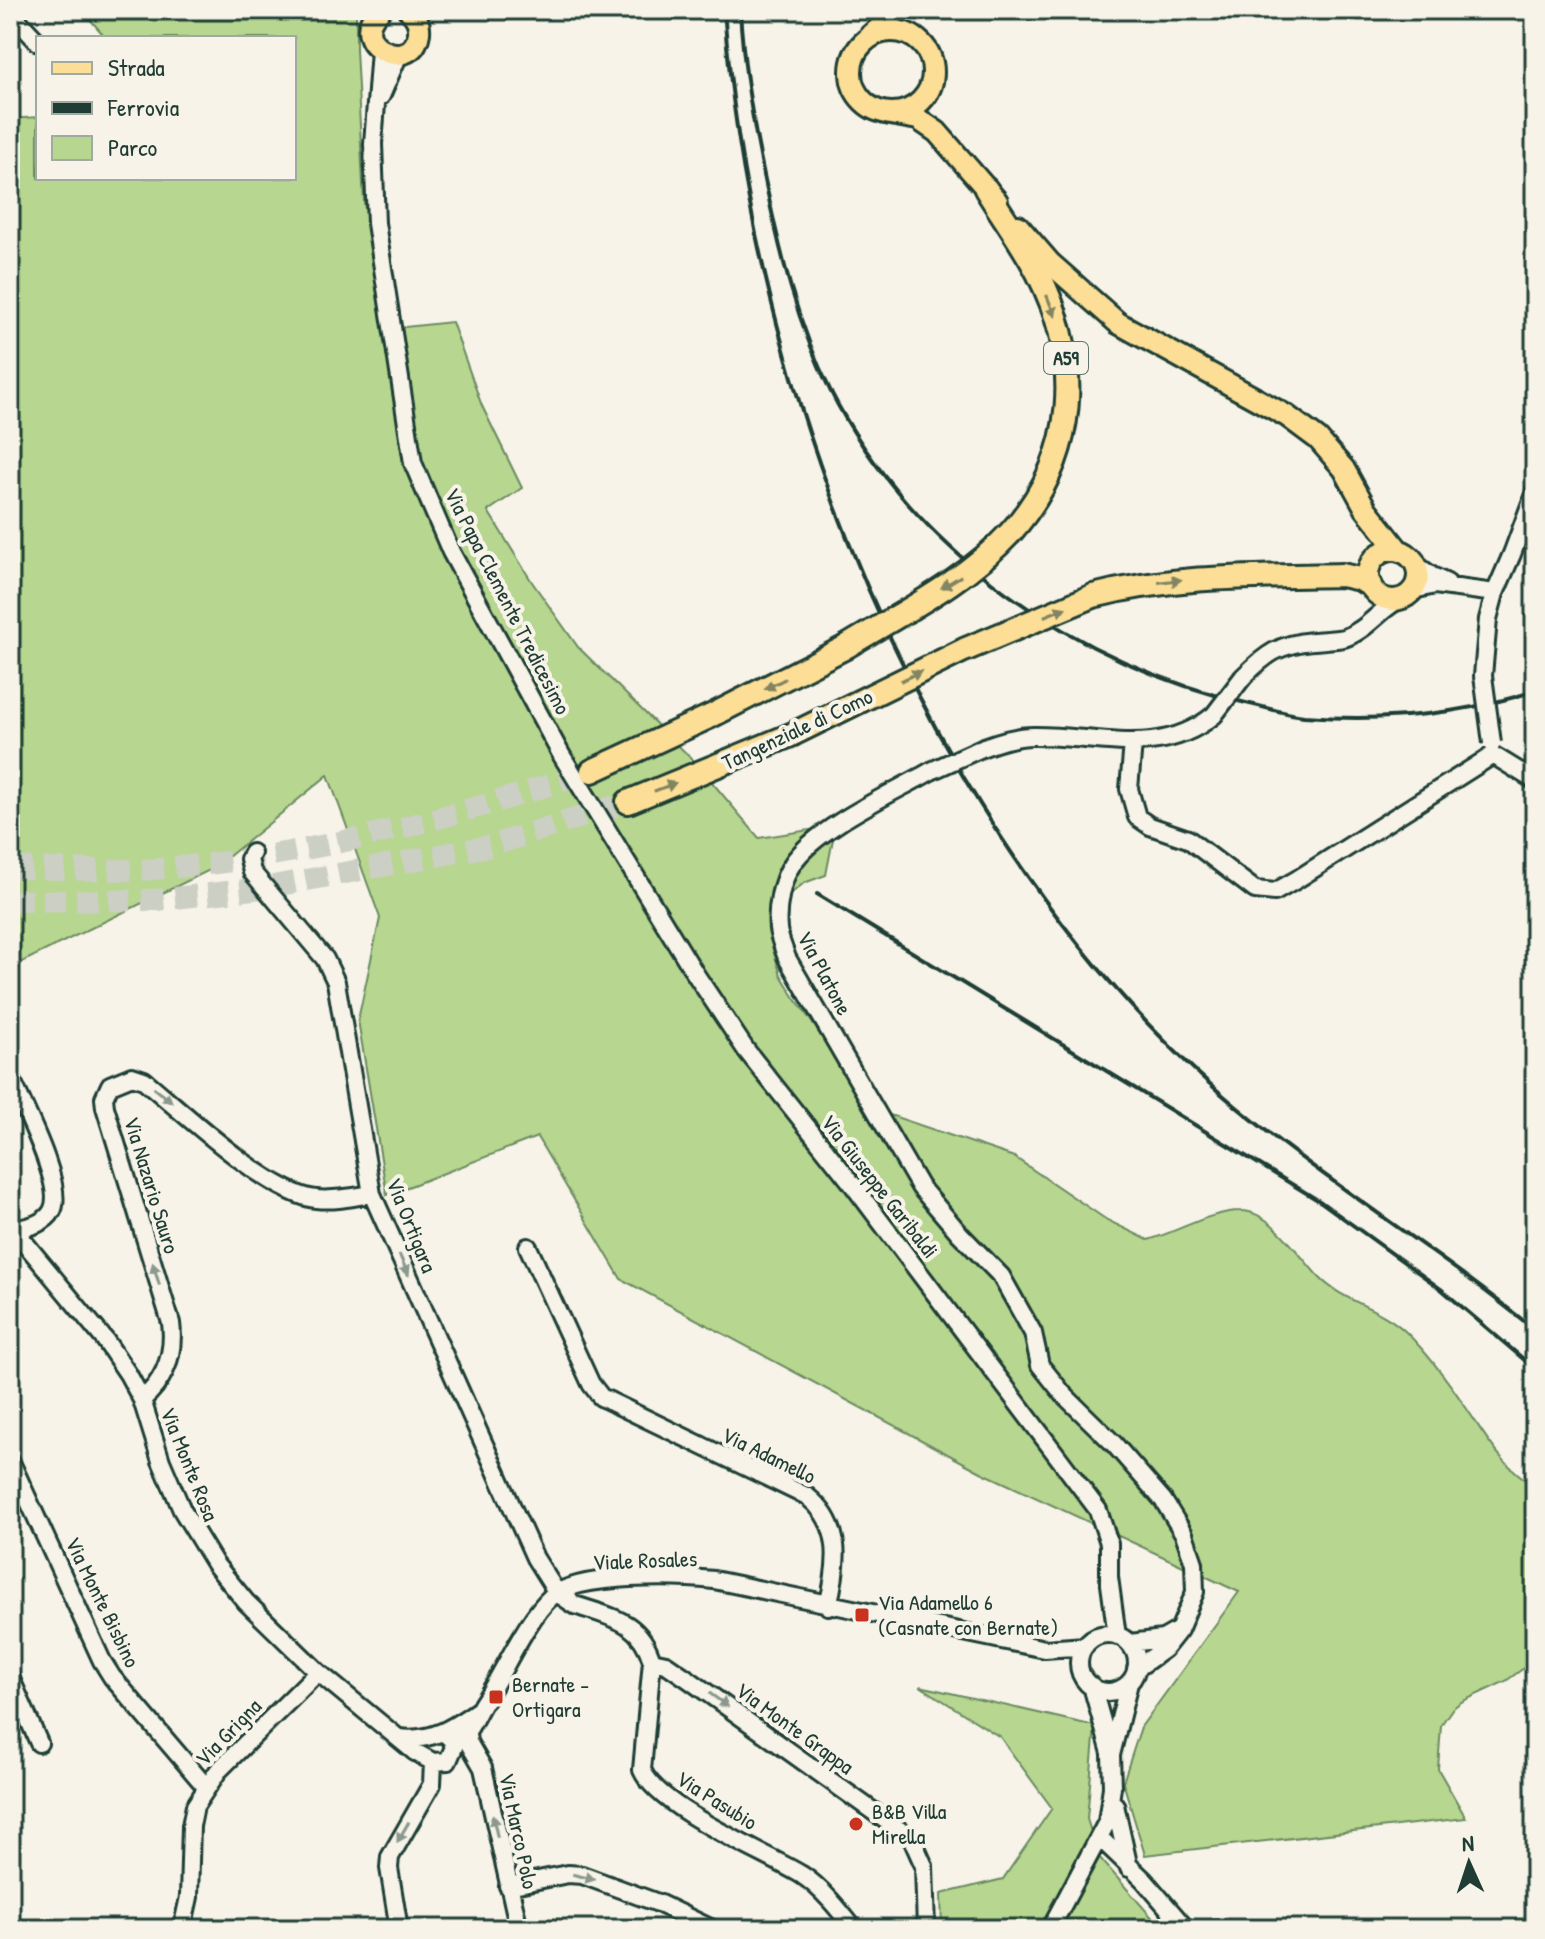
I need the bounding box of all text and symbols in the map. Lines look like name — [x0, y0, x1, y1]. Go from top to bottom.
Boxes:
legend — [36, 36, 296, 180]
text: Strada — [108, 51, 165, 83]
text: Ferrovia — [107, 91, 179, 123]
text: Parco — [108, 131, 158, 163]
one-way arrow — [1045, 294, 1058, 318]
road number: A59 — [1044, 342, 1088, 374]
street label: Via Papa Clemente Tredicesimo — [438, 483, 578, 720]
one-way arrow — [940, 574, 962, 588]
one-way arrow — [1158, 574, 1183, 587]
one-way arrow — [1043, 606, 1067, 619]
one-way arrow — [899, 669, 922, 683]
one-way arrow — [763, 678, 786, 691]
street label: Tangenziale di Como — [717, 681, 877, 777]
one-way arrow — [653, 780, 677, 793]
street label: Via Platone — [790, 926, 860, 1021]
one-way arrow — [153, 1087, 173, 1103]
street label: Via Giuseppe Garibaldi — [814, 1108, 946, 1264]
street label: Via Nazario Sauro — [117, 1113, 187, 1257]
street label: Via Ortigara — [379, 1173, 445, 1277]
one-way arrow — [397, 1254, 410, 1277]
one-way arrow — [149, 1262, 162, 1286]
street label: Via Monte Rosa — [154, 1403, 227, 1526]
street label: Via Adamello — [717, 1419, 821, 1491]
street label: Via Monte Bisbino — [58, 1532, 148, 1672]
street label: Viale Rosales — [592, 1543, 698, 1577]
place label: Via Adamello 6 (Casnate con Bernate) — [878, 1587, 1058, 1642]
marker: Via Adamello 6 (Casnate con Bernate) — [853, 1606, 871, 1624]
place label: Bernate - Ortigara — [512, 1669, 589, 1724]
street label: Via Monte Grappa — [730, 1675, 860, 1781]
marker: Bernate - Ortigara — [487, 1688, 505, 1706]
street label: Via Grigna — [188, 1691, 268, 1772]
one-way arrow — [708, 1692, 729, 1708]
street label: Via Pasubio — [671, 1763, 763, 1837]
street label: Via Marco Polo — [492, 1770, 546, 1892]
place label: B&B Villa Mirella — [872, 1796, 947, 1851]
one-way arrow — [488, 1813, 501, 1838]
marker: B&B Villa Mirella — [847, 1815, 865, 1833]
one-way arrow — [396, 1820, 410, 1843]
north arrow — [1429, 1823, 1509, 1903]
text: N — [1461, 1828, 1475, 1858]
one-way arrow — [572, 1872, 597, 1884]

